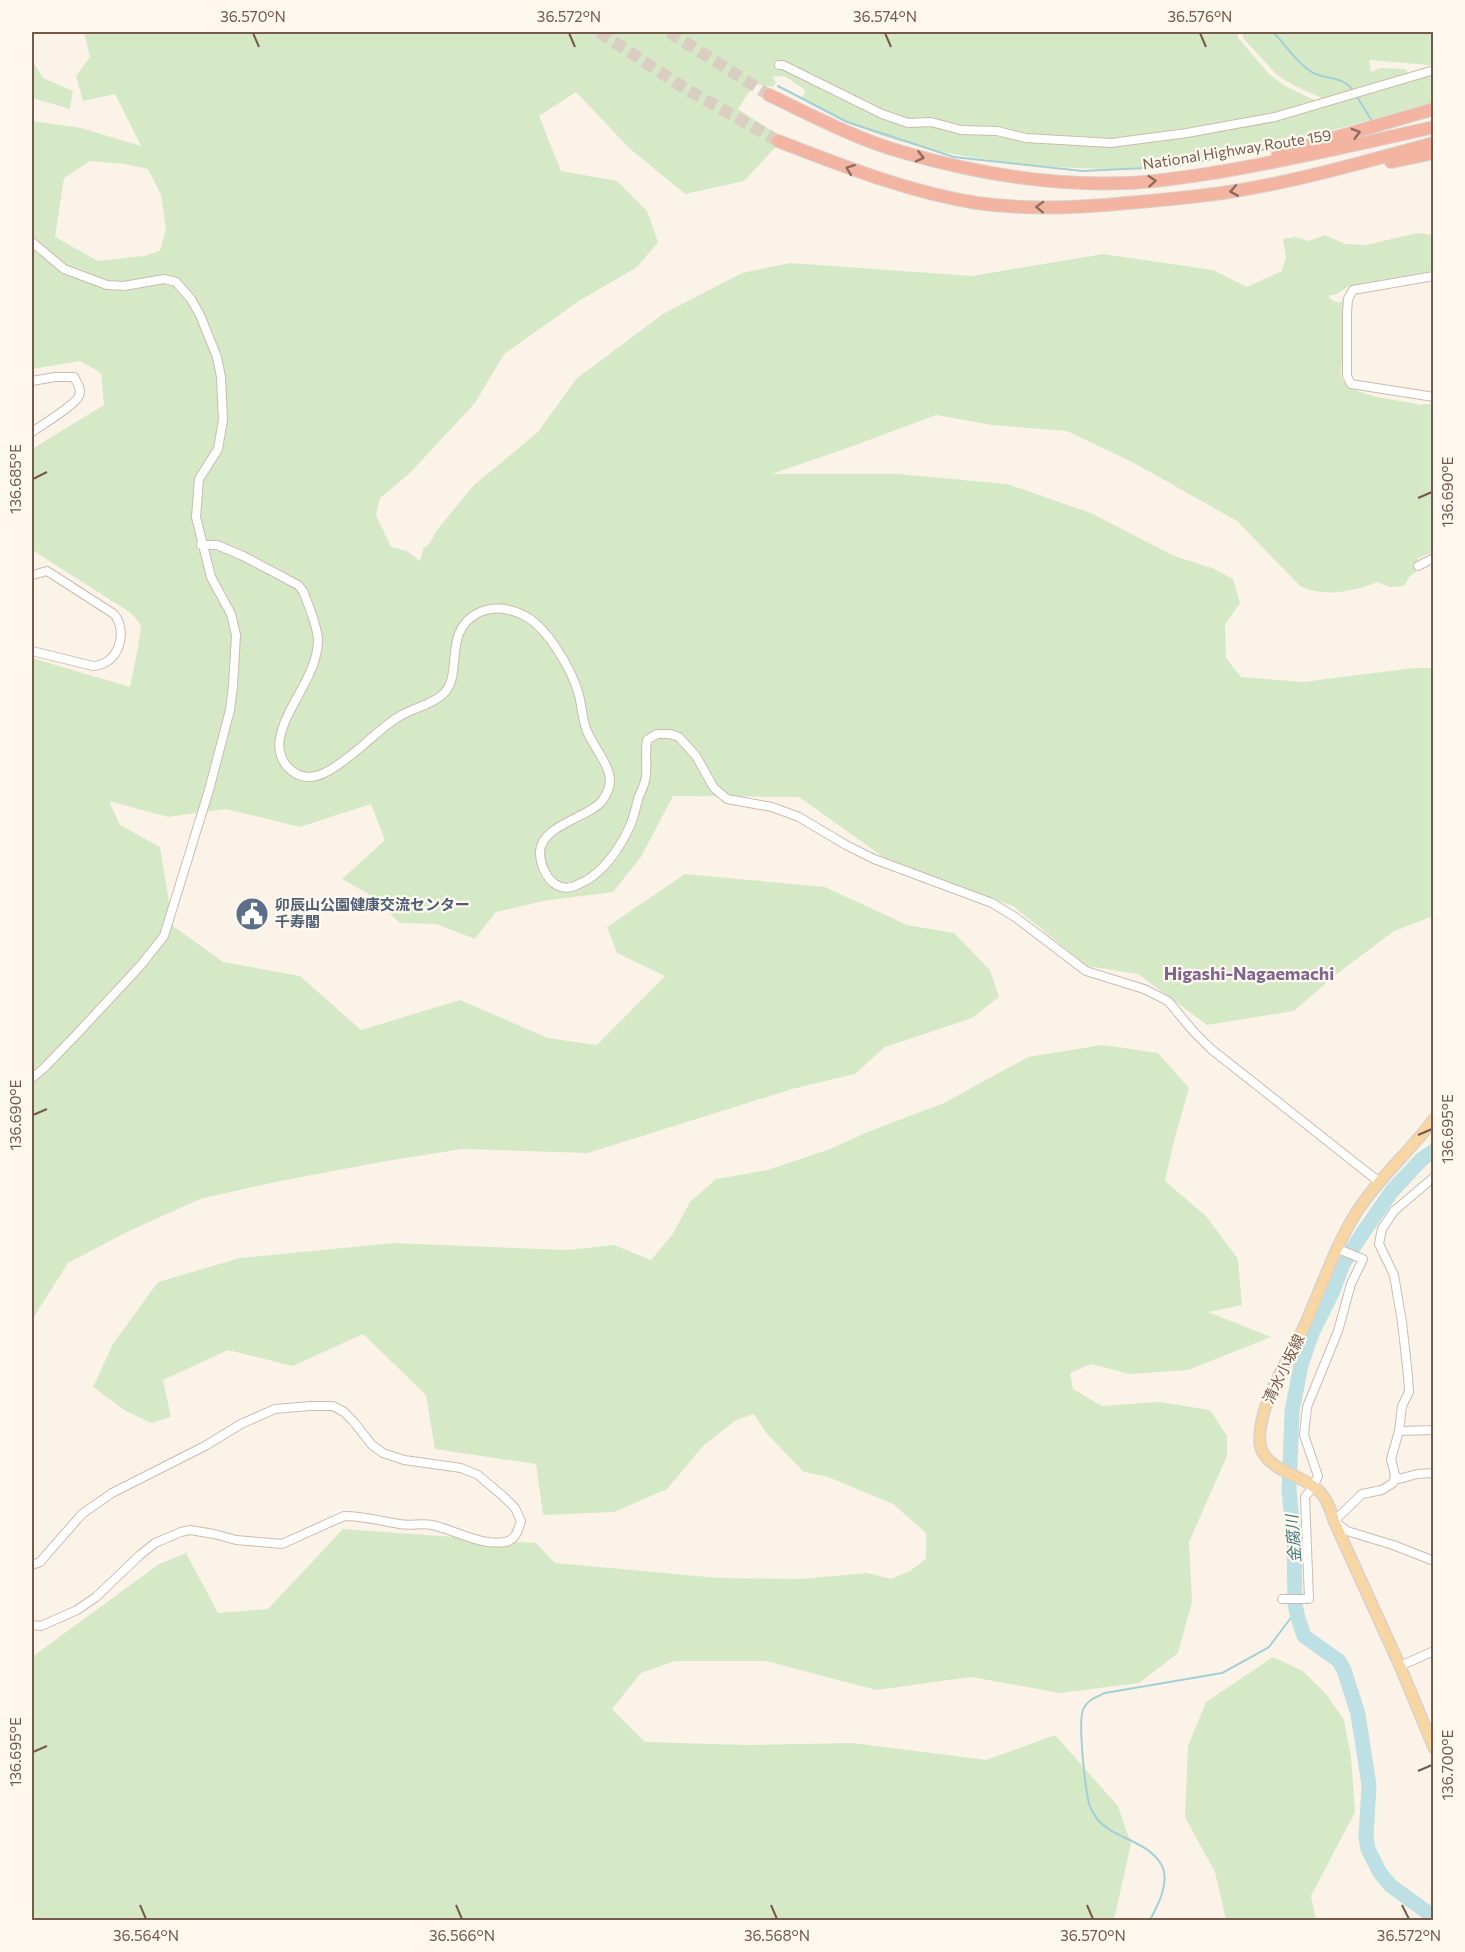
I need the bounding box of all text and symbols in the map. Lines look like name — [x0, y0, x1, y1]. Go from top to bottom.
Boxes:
text: 36.570°N — [220, 7, 286, 25]
text: 36.572°N — [537, 7, 601, 25]
text: 36.574°N — [853, 7, 917, 25]
text: 36.576°N — [1168, 7, 1232, 25]
street label: National Highway Route 159 — [1141, 125, 1333, 173]
one-way arrow — [1350, 128, 1361, 140]
one-way arrow — [915, 149, 925, 162]
one-way arrow — [845, 163, 855, 176]
one-way arrow — [1147, 175, 1156, 188]
one-way arrow — [1229, 184, 1239, 197]
one-way arrow — [1035, 200, 1044, 213]
text: 136.685°E — [6, 444, 24, 514]
text: 136.690°E — [1438, 456, 1456, 527]
place label: 卯辰山公園健康交流センター 千寿閣 — [275, 895, 470, 930]
public building icon: 卯辰山公園健康交流センター 千寿閣 — [234, 896, 270, 932]
district label: Higashi-Nagaemachi — [1164, 962, 1334, 984]
text: 136.690°E — [6, 1079, 24, 1150]
text: 136.695°E — [1438, 1094, 1456, 1164]
street label: 清水小坂線 — [1259, 1331, 1308, 1406]
water label: 金腐川 — [1281, 1512, 1304, 1564]
text: 136.695°E — [6, 1717, 24, 1787]
text: 136.700°E — [1438, 1730, 1456, 1800]
text: 36.564°N — [113, 1926, 179, 1944]
text: 36.566°N — [429, 1926, 495, 1944]
text: 36.568°N — [744, 1926, 810, 1944]
text: 36.570°N — [1060, 1926, 1126, 1944]
text: 36.572°N — [1377, 1926, 1441, 1944]

